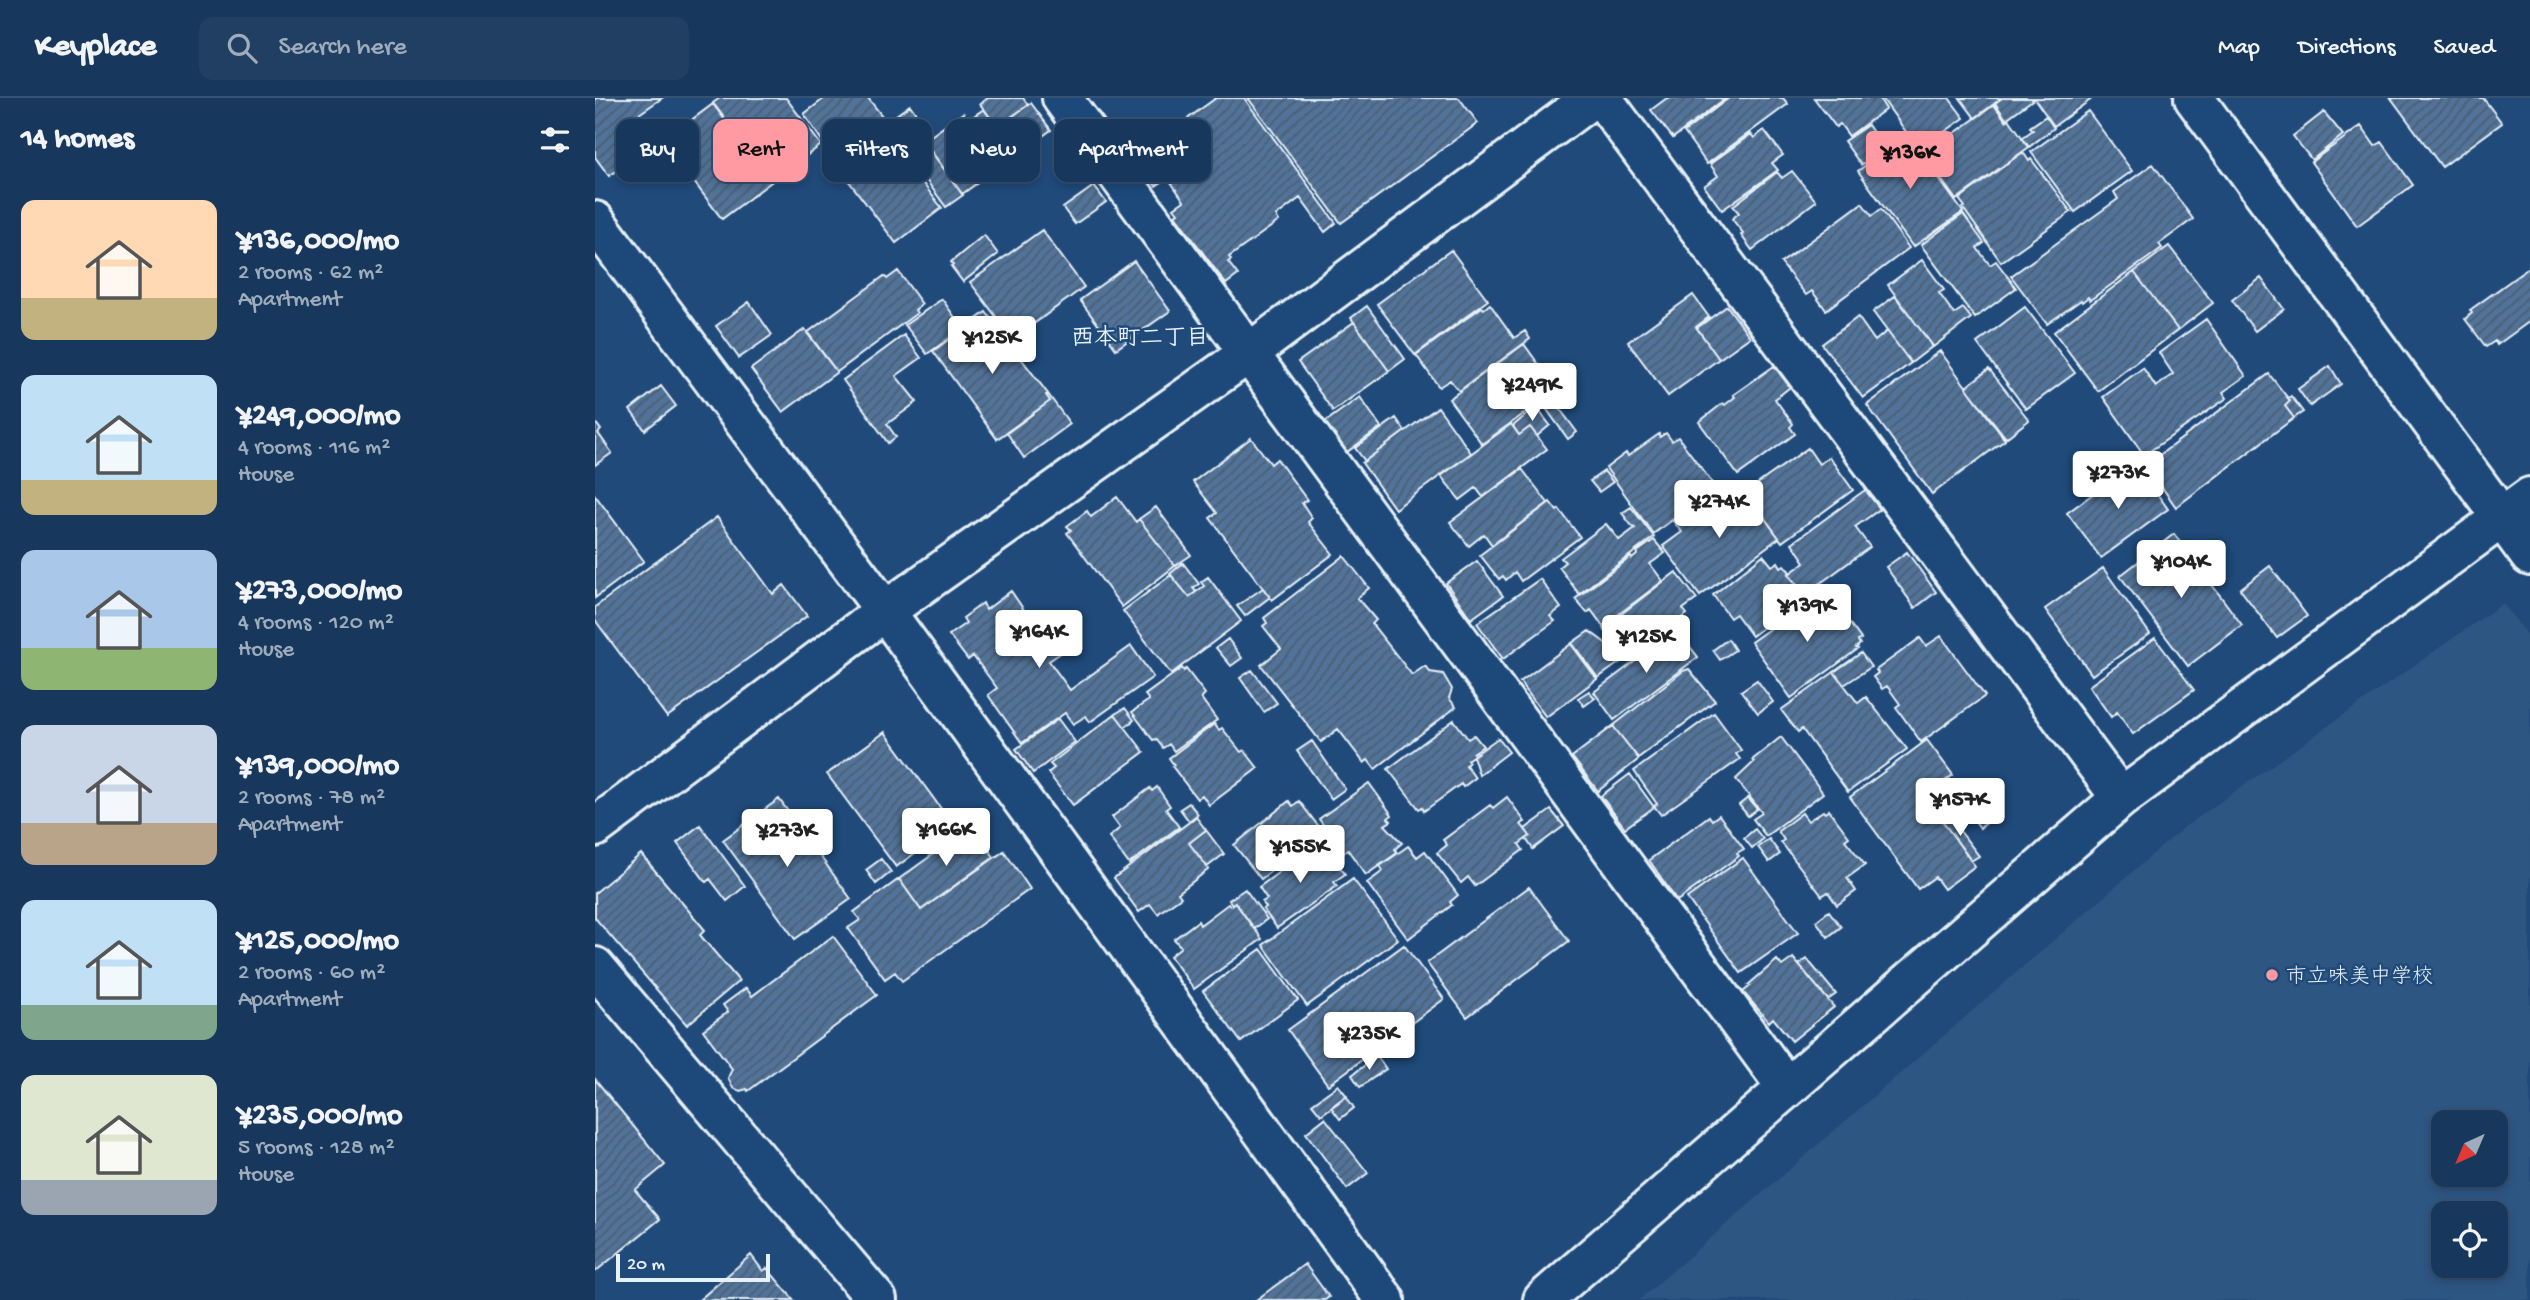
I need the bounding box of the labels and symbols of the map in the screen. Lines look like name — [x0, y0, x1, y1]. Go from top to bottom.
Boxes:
pin: ¥136K — [1861, 132, 1959, 191]
pin: ¥125K — [943, 316, 1041, 376]
district label: 西本町二丁目 — [1071, 324, 1209, 353]
pin: ¥249K — [1483, 364, 1581, 423]
pin: ¥273K — [2069, 452, 2167, 511]
pin: ¥274K — [1670, 480, 1768, 540]
pin: ¥104K — [2132, 540, 2230, 600]
pin: ¥139K — [1758, 584, 1856, 644]
pin: ¥164K — [990, 610, 1088, 670]
pin: ¥125K — [1597, 616, 1695, 675]
pin: ¥157K — [1911, 778, 2009, 838]
pin: ¥166K — [897, 808, 995, 868]
pin: ¥273K — [738, 810, 836, 869]
pin: ¥155K — [1251, 826, 1349, 885]
place label: 市立味美中学校 — [2286, 964, 2433, 991]
marker: 市立味美中学校 — [2264, 967, 2280, 983]
pin: ¥235K — [1320, 1012, 1418, 1072]
north arrow — [2431, 1110, 2508, 1186]
scale bar — [616, 1251, 770, 1283]

